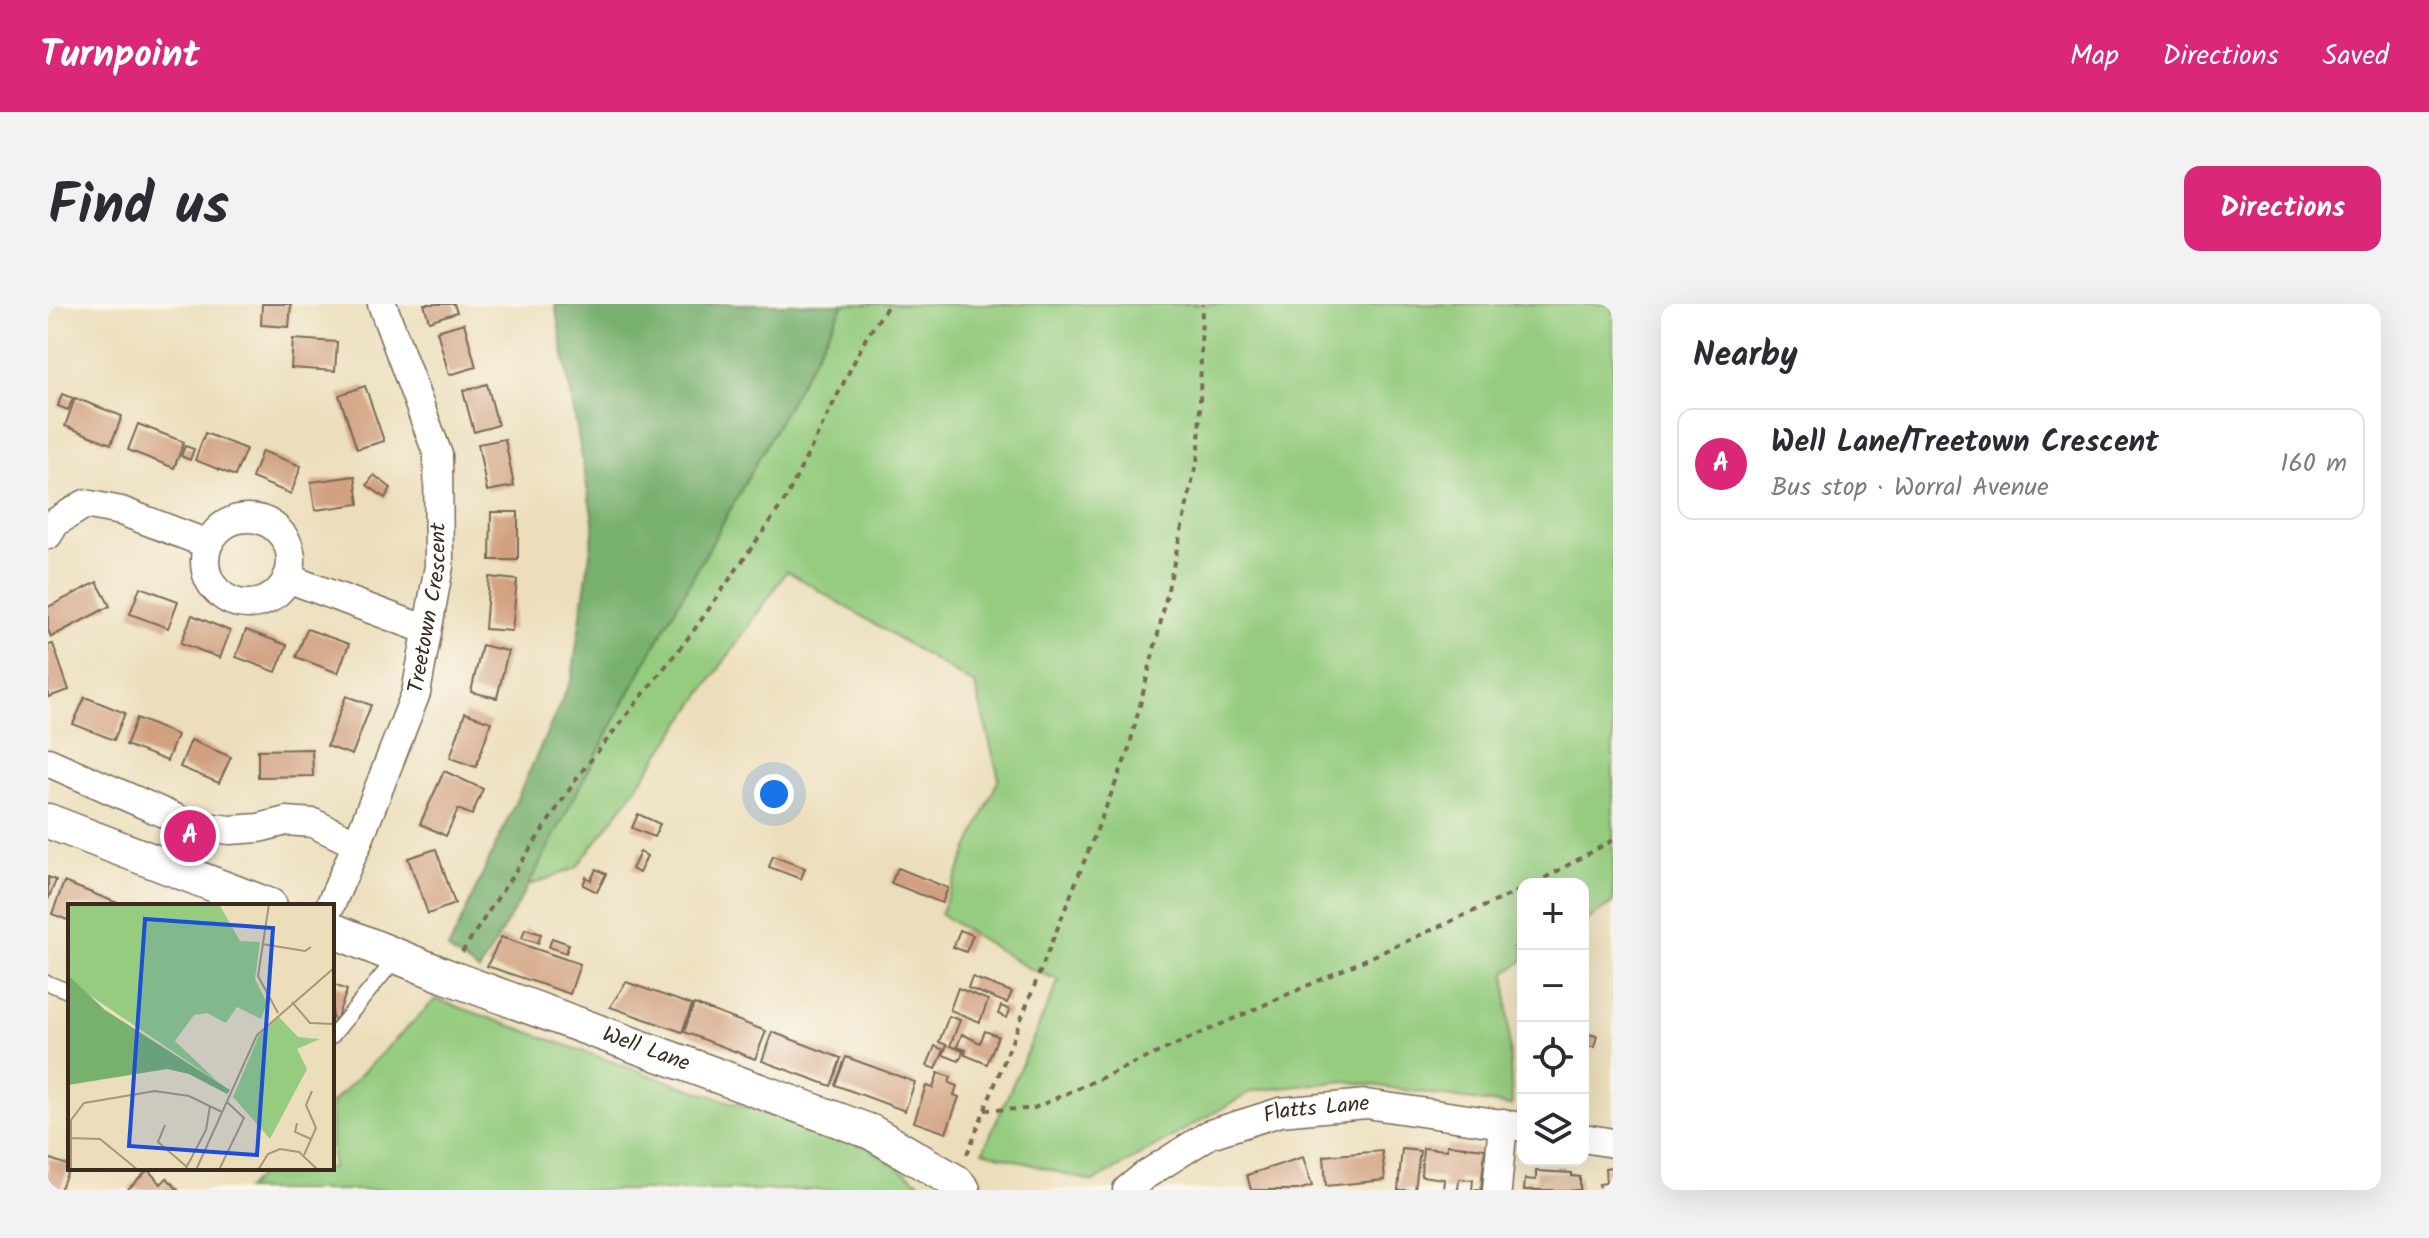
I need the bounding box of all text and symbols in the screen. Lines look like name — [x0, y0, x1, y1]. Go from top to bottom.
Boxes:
text: Turnpoint — [40, 26, 200, 86]
text: Map — [2070, 34, 2119, 79]
text: Directions — [2163, 34, 2279, 79]
text: Saved — [2323, 34, 2389, 79]
text: Find us — [48, 163, 229, 253]
button: Directions — [2184, 166, 2381, 251]
text: Nearby — [1693, 329, 1798, 383]
text: Well Lane/Treetown Crescent — [1771, 419, 2159, 467]
text: A — [1713, 443, 1729, 485]
text: 160 m — [2280, 443, 2347, 485]
text: Bus stop · Worral Avenue — [1771, 467, 2049, 509]
street label: Treetown Crescent — [399, 522, 457, 696]
your location — [754, 774, 794, 814]
pin: A — [164, 806, 216, 866]
map controls — [1517, 878, 1589, 1166]
button: + — [1517, 878, 1589, 950]
inset map — [68, 904, 334, 1170]
button: − — [1517, 950, 1589, 1022]
street label: Well Lane — [597, 1017, 695, 1082]
button: locate — [1517, 1022, 1589, 1094]
street label: Flatts Lane — [1259, 1086, 1371, 1134]
button: layers — [1517, 1094, 1589, 1166]

